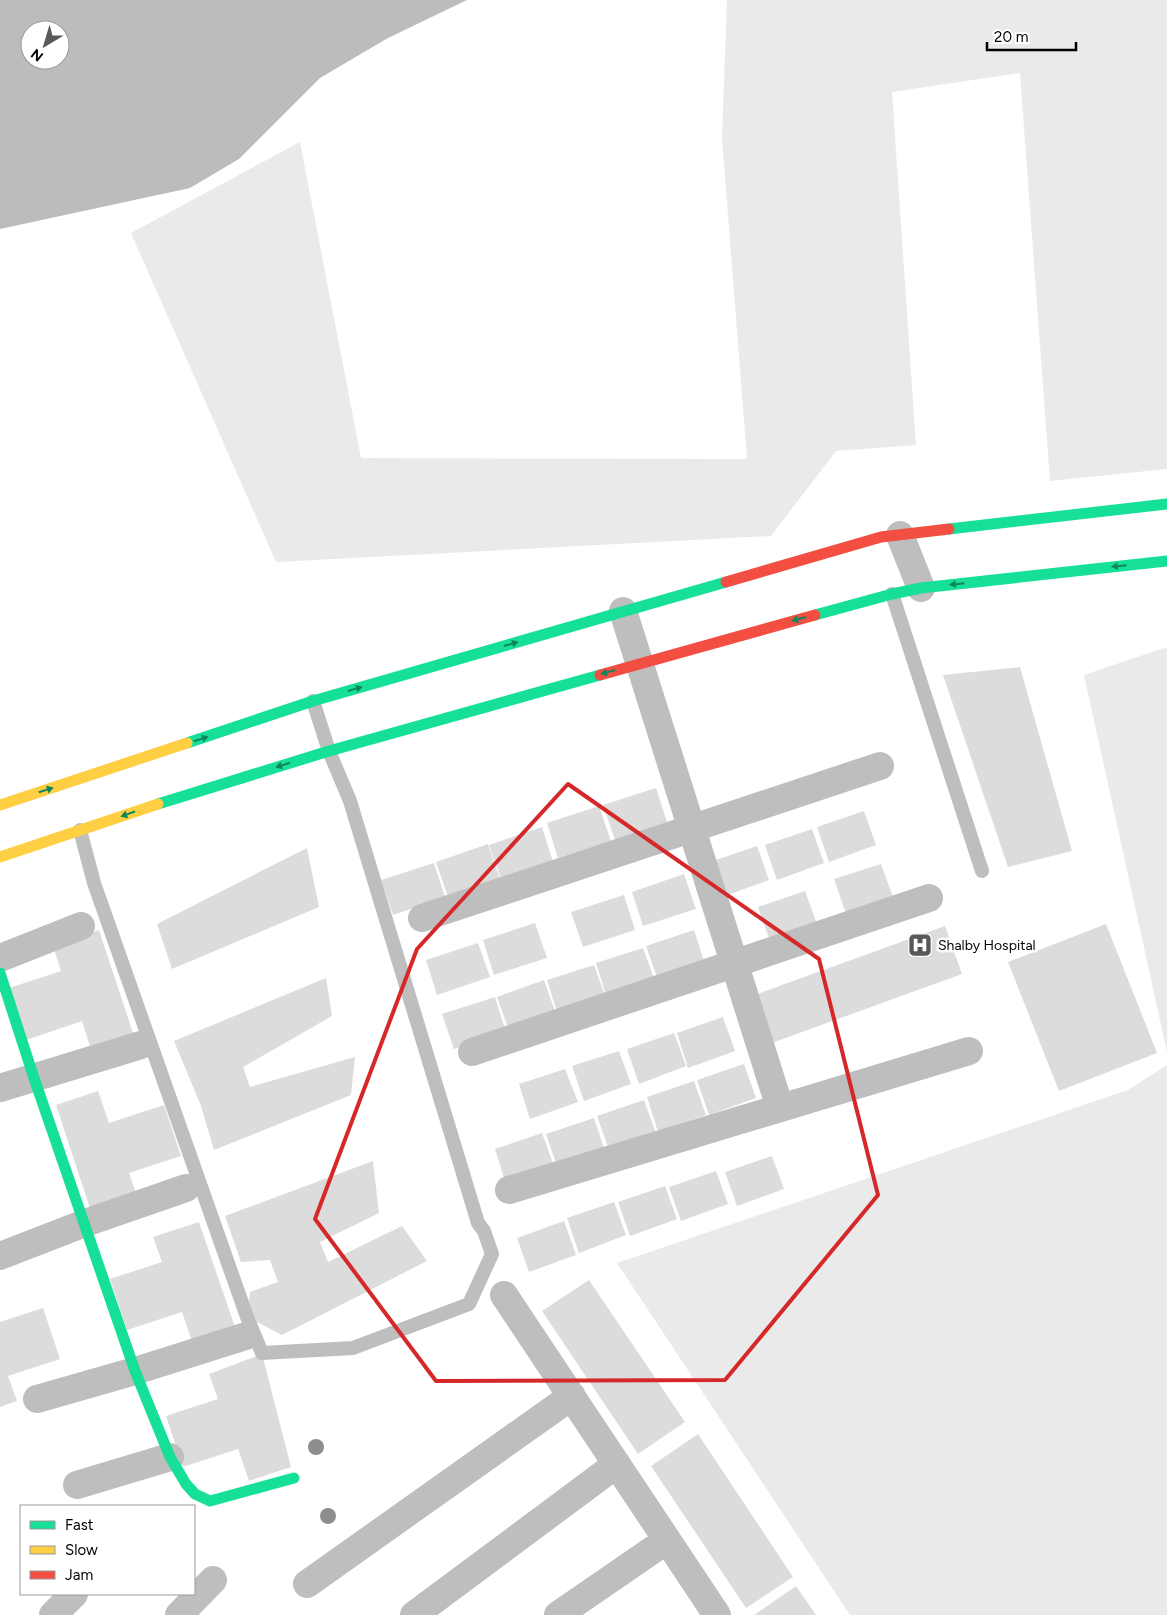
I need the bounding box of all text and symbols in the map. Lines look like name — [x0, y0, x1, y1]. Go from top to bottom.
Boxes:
north arrow — [20, 20, 70, 70]
scale bar — [987, 20, 1076, 52]
text: 20 m — [994, 28, 1028, 46]
text: N — [28, 45, 47, 65]
one-way arrow — [1110, 562, 1126, 570]
one-way arrow — [949, 580, 965, 588]
one-way arrow — [791, 616, 806, 624]
one-way arrow — [504, 639, 519, 647]
one-way arrow — [601, 668, 616, 676]
one-way arrow — [348, 685, 363, 693]
one-way arrow — [193, 735, 208, 742]
one-way arrow — [275, 762, 290, 770]
one-way arrow — [39, 786, 54, 793]
one-way arrow — [120, 811, 135, 819]
hospital icon: Shalby Hospital — [907, 932, 933, 958]
place label: Shalby Hospital — [938, 937, 1036, 954]
legend — [20, 1505, 195, 1595]
text: Fast — [65, 1516, 94, 1534]
text: Slow — [65, 1541, 98, 1559]
text: Jam — [65, 1566, 93, 1584]

